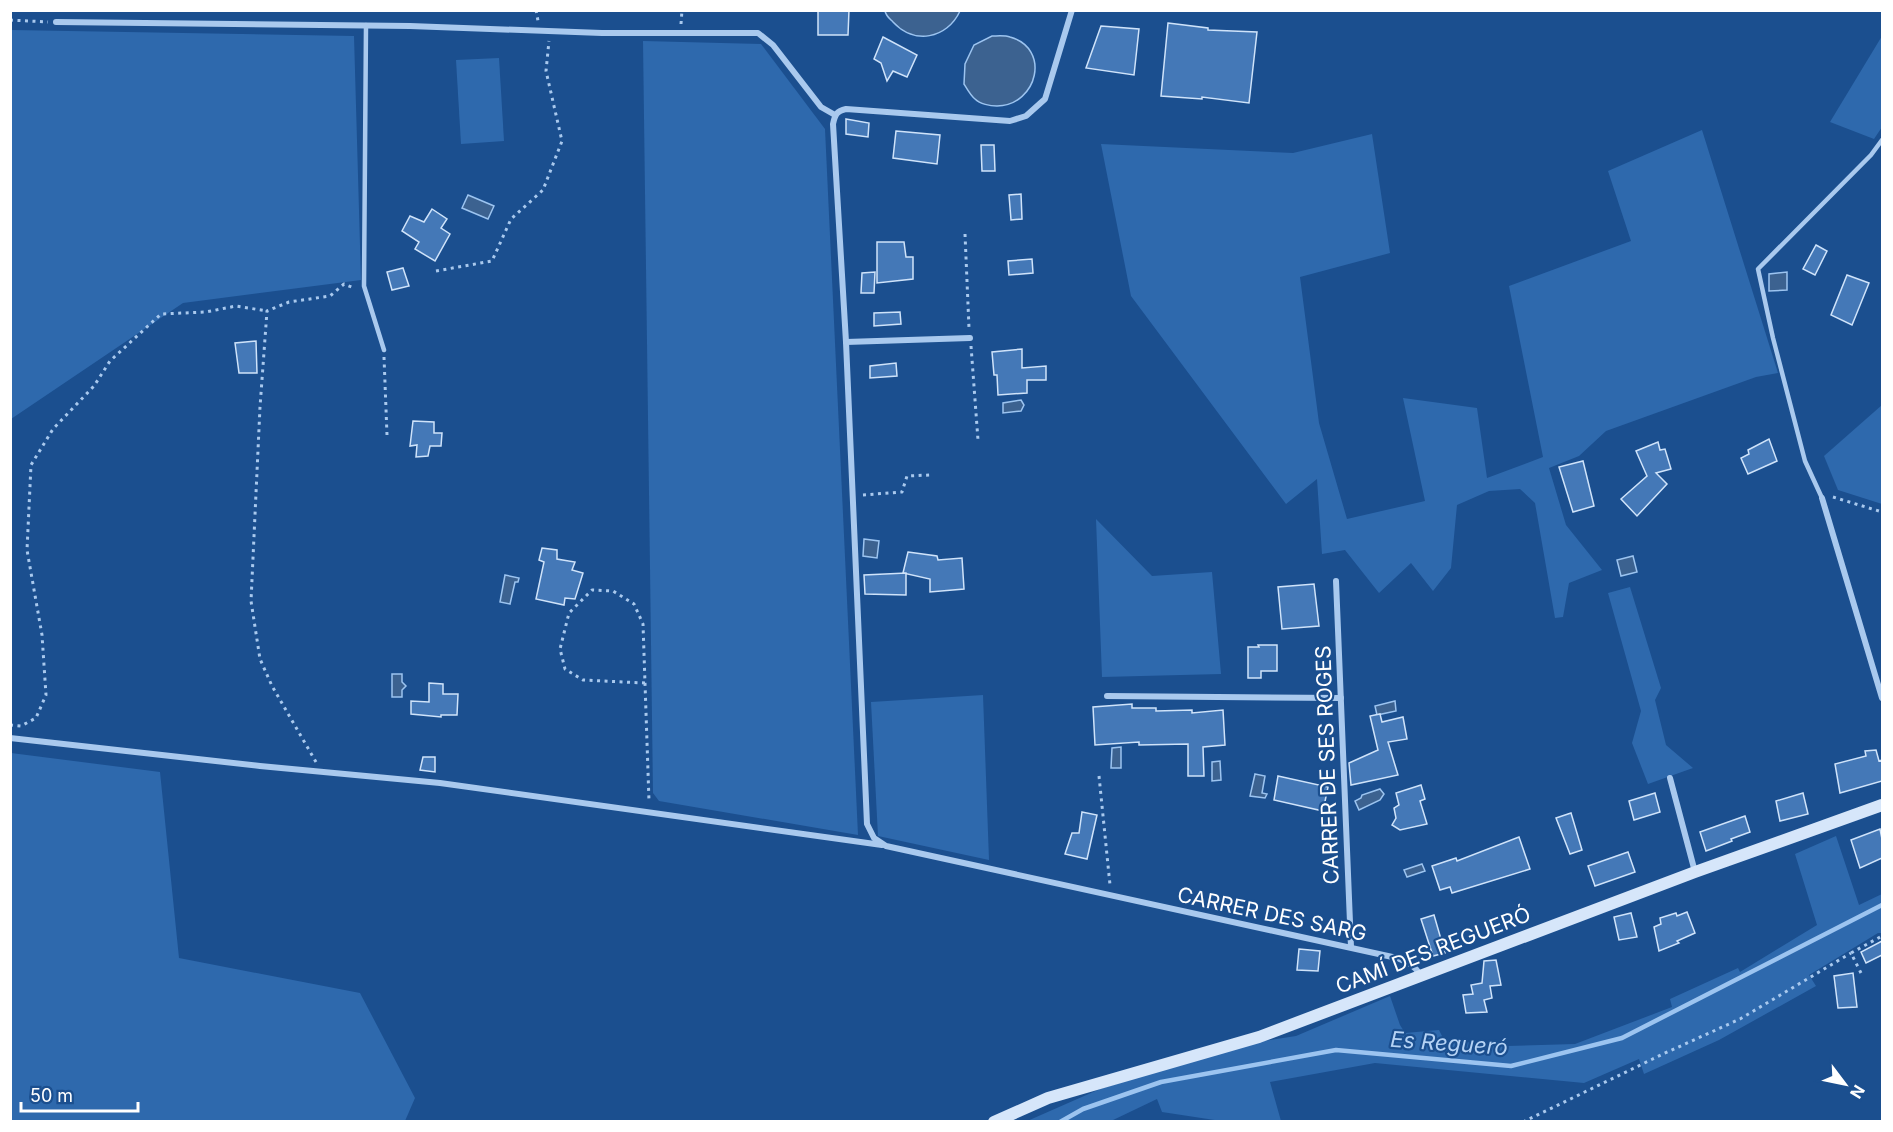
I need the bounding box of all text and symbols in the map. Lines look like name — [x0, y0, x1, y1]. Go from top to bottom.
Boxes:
street label: CARRER DE SES ROGES — [1310, 645, 1344, 885]
street label: CARRER DES SARG — [1175, 882, 1369, 946]
street label: CAMÍ DES REGUERÓ — [1332, 900, 1534, 999]
water label: Es Regueró — [1389, 1026, 1509, 1060]
north arrow — [1815, 1054, 1875, 1114]
scale bar — [21, 1075, 138, 1113]
text: N — [1846, 1081, 1869, 1102]
text: 50 m — [30, 1085, 73, 1106]

